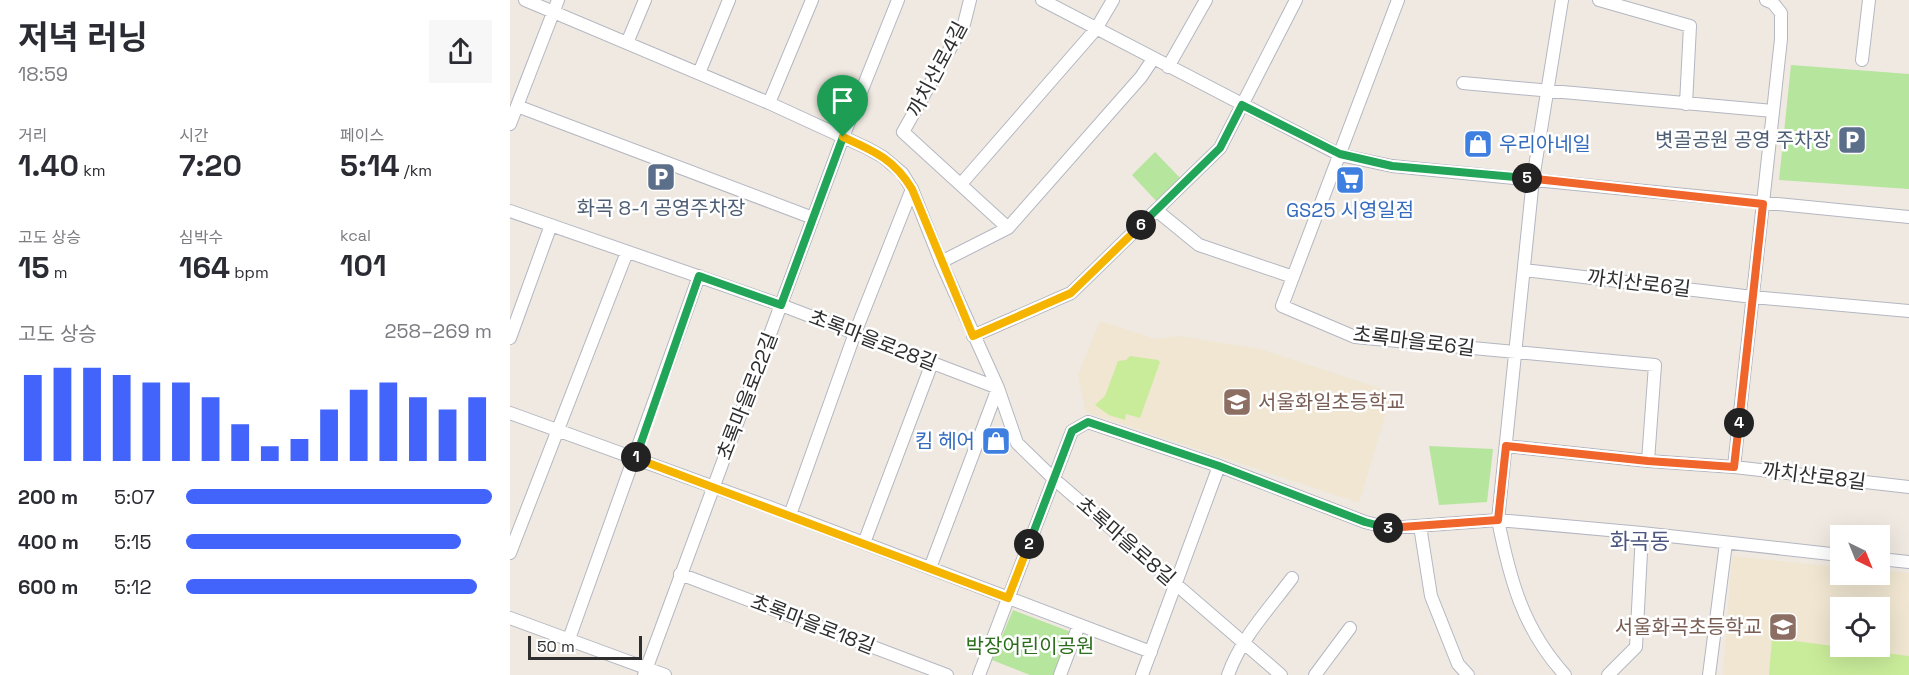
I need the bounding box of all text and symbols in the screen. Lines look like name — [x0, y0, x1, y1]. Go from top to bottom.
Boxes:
text: 저녁 러닝 — [18, 17, 148, 59]
street label: 까치산로4길 — [901, 17, 973, 121]
button: share — [429, 20, 492, 83]
text: 18:59 — [18, 61, 68, 87]
pin — [817, 75, 868, 137]
icon: arrive — [826, 84, 859, 117]
parking icon: 볏골공원 공영 주차장 — [1836, 124, 1868, 156]
text: 거리 — [18, 125, 47, 146]
text: 시간 — [179, 125, 208, 146]
text: 페이스 — [340, 125, 384, 146]
place label: 볏골공원 공영 주차장 — [1655, 127, 1831, 153]
shop icon: 우리아네일 — [1462, 128, 1494, 160]
place label: 우리아네일 — [1499, 131, 1591, 157]
text: 1.40 — [18, 146, 79, 185]
text: 7:20 — [179, 146, 242, 185]
text: 5:14 — [340, 146, 400, 185]
text: km — [79, 160, 106, 181]
text: /km — [400, 160, 432, 181]
parking icon: 화곡 8-1 공영주차장 — [645, 161, 677, 193]
pin: 5 — [1512, 163, 1542, 193]
supermarket icon: GS25 시영일점 — [1334, 164, 1366, 196]
text: 5 — [1522, 167, 1532, 188]
place label: 화곡 8-1 공영주차장 — [577, 195, 746, 221]
place label: GS25 시영일점 — [1286, 197, 1414, 223]
pin: 6 — [1126, 210, 1156, 240]
text: 6 — [1136, 214, 1146, 235]
text: kcal — [340, 225, 371, 246]
text: 고도 상승 — [18, 227, 81, 248]
text: 심박수 — [179, 227, 223, 248]
text: 101 — [340, 246, 387, 285]
text: 15 — [18, 248, 50, 287]
text: 164 — [179, 248, 230, 287]
text: m — [50, 262, 67, 283]
text: bpm — [230, 262, 269, 283]
street label: 까치산로6길 — [1586, 264, 1692, 302]
street label: 초록마을로28길 — [805, 304, 941, 376]
text: 258–269 m — [384, 318, 492, 344]
text: 고도 상승 — [18, 321, 97, 347]
street label: 초록마을로6길 — [1352, 321, 1476, 361]
street label: 초록마을로22길 — [711, 329, 783, 463]
school or university icon: 서울화일초등학교 — [1221, 386, 1253, 418]
place label: 서울화일초등학교 — [1258, 389, 1405, 415]
pin: 4 — [1724, 408, 1754, 438]
text: 4 — [1734, 412, 1744, 433]
shop icon: 킴 헤어 — [980, 425, 1012, 457]
place label: 킴 헤어 — [915, 428, 975, 454]
pin: 1 — [621, 442, 651, 472]
text: 1 — [632, 446, 640, 467]
street label: 까치산로8길 — [1761, 457, 1867, 495]
text: 200 m — [18, 484, 78, 510]
text: 5:07 — [114, 484, 155, 510]
street label: 초록마을로8길 — [1071, 491, 1181, 591]
pin: 3 — [1373, 513, 1403, 543]
text: 3 — [1383, 517, 1393, 538]
north arrow — [1830, 525, 1890, 585]
map controls — [1830, 525, 1890, 657]
district label: 화곡동 — [1610, 527, 1670, 555]
text: 400 m — [18, 529, 79, 555]
text: 5:15 — [114, 529, 151, 555]
pin: 2 — [1014, 529, 1044, 559]
text: 2 — [1024, 533, 1034, 554]
text: 600 m — [18, 574, 78, 600]
text: 5:12 — [114, 574, 151, 600]
street label: 초록마을로18길 — [747, 588, 879, 660]
button: locate — [1830, 597, 1890, 657]
school or university icon: 서울화곡초등학교 — [1767, 611, 1799, 643]
place label: 서울화곡초등학교 — [1615, 614, 1762, 640]
scale bar — [528, 633, 642, 660]
park label: 박장어린이공원 — [966, 633, 1094, 659]
text: 50 m — [537, 636, 575, 657]

